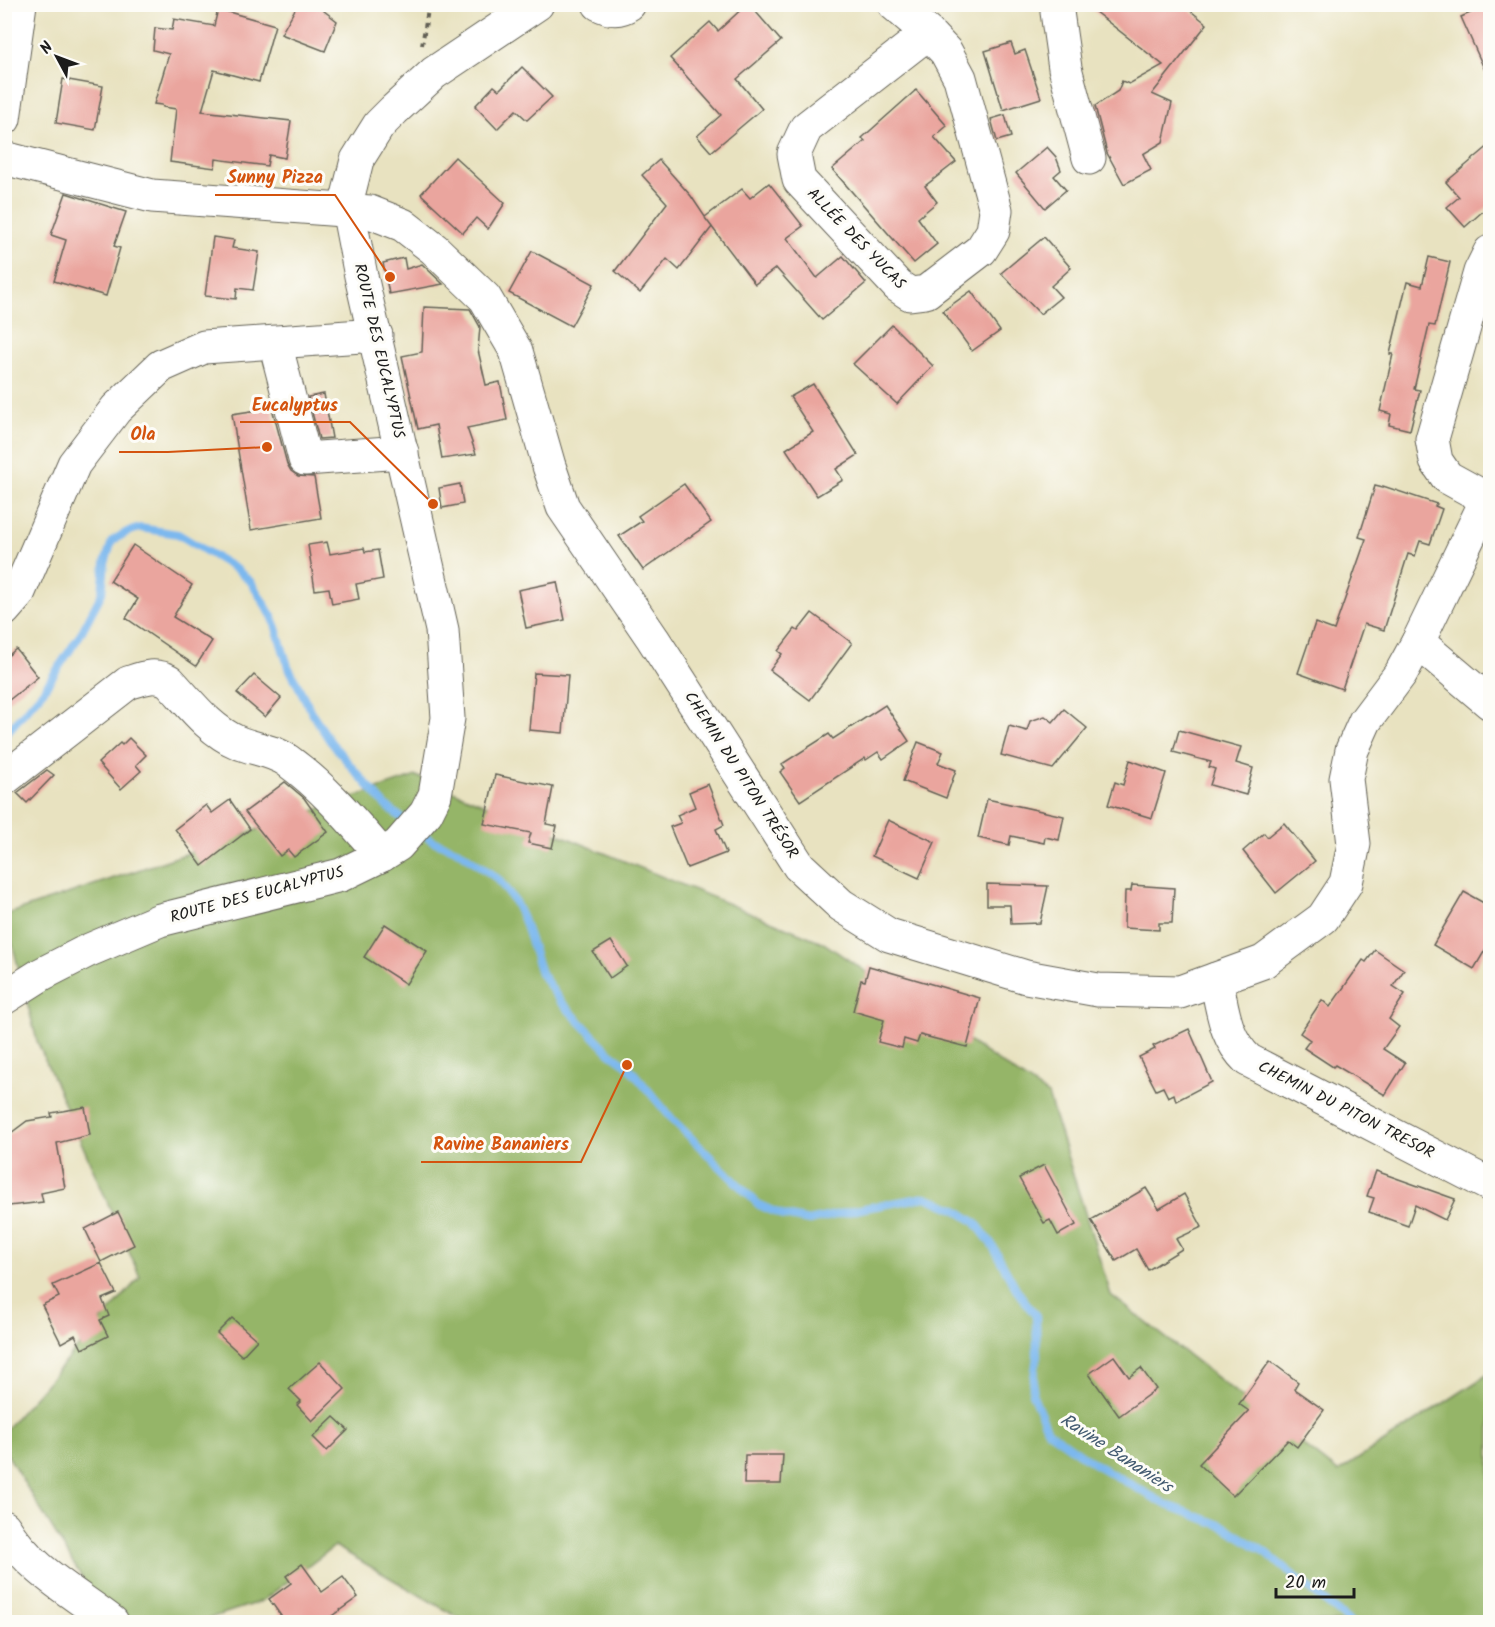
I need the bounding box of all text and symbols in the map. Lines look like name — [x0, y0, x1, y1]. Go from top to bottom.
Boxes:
north arrow — [27, 27, 87, 87]
text: N — [34, 36, 60, 60]
callout: Sunny Pizza — [215, 159, 335, 195]
text: Sunny Pizza — [227, 164, 323, 193]
street label: ALLÉE DES YUCAS — [801, 182, 912, 296]
street label: ROUTE DES EUCALYPTUS — [347, 261, 411, 442]
callout: Eucalyptus — [240, 386, 350, 422]
text: Eucalyptus — [252, 392, 338, 421]
callout: Ola — [119, 416, 168, 452]
text: Ola — [130, 421, 156, 450]
street label: CHEMIN DU PITON TRÉSOR — [677, 686, 805, 864]
street label: ROUTE DES EUCALYPTUS — [167, 860, 347, 930]
street label: CHEMIN DU PITON TRESOR — [1253, 1055, 1439, 1165]
callout: Ravine Bananiers — [421, 1126, 581, 1162]
text: Ravine Bananiers — [433, 1131, 570, 1160]
water label: Ravine Bananiers — [1054, 1407, 1180, 1503]
scale bar — [1276, 1561, 1354, 1599]
text: 20 m — [1285, 1569, 1326, 1598]

